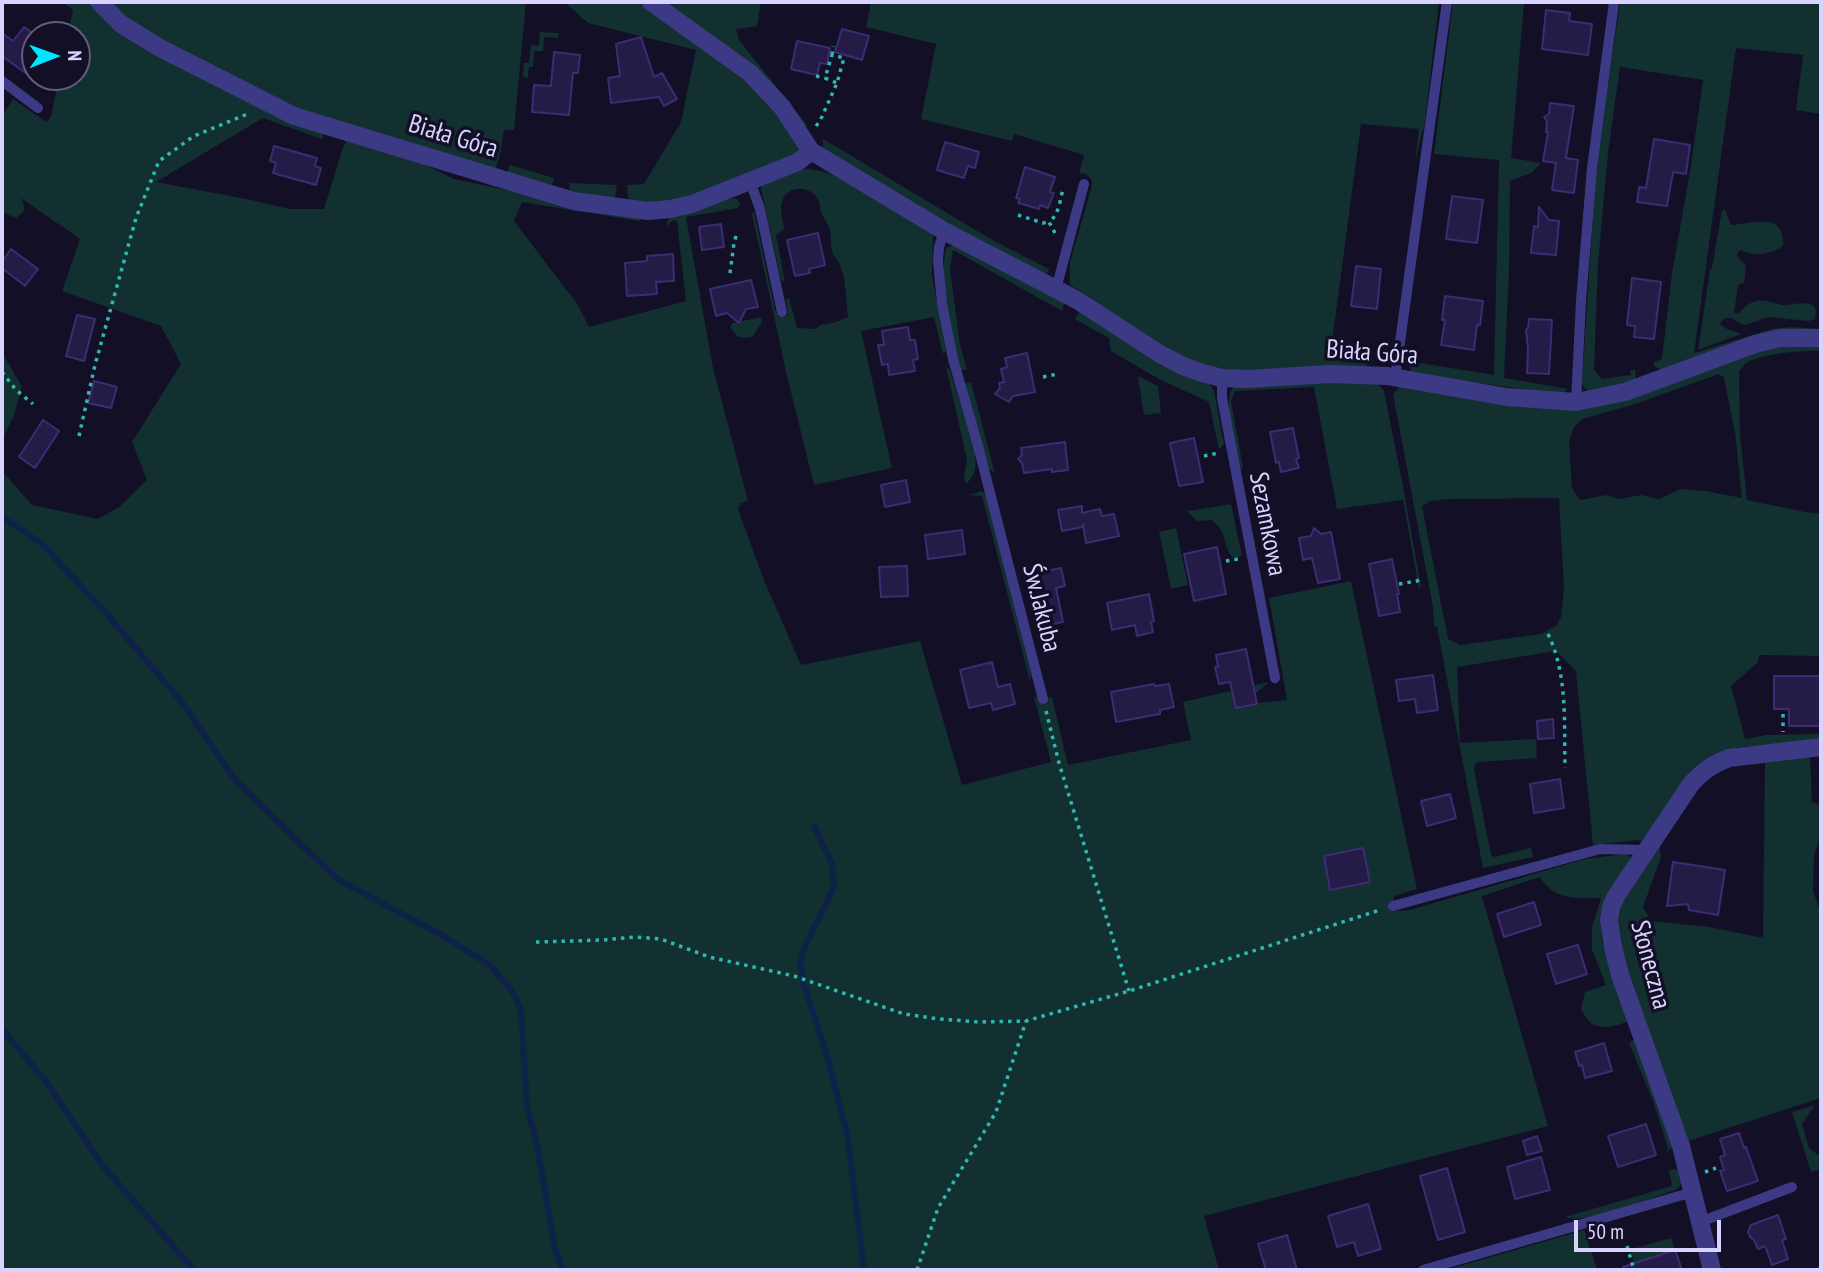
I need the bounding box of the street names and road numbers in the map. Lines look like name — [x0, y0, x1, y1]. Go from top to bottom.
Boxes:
street label: Biała Góra — [405, 109, 501, 165]
street label: Biała Góra — [1325, 334, 1419, 372]
street label: Sezamkowa — [1242, 470, 1292, 578]
street label: Św.Jakuba — [1015, 561, 1067, 655]
street label: Słoneczna — [1623, 917, 1677, 1013]

